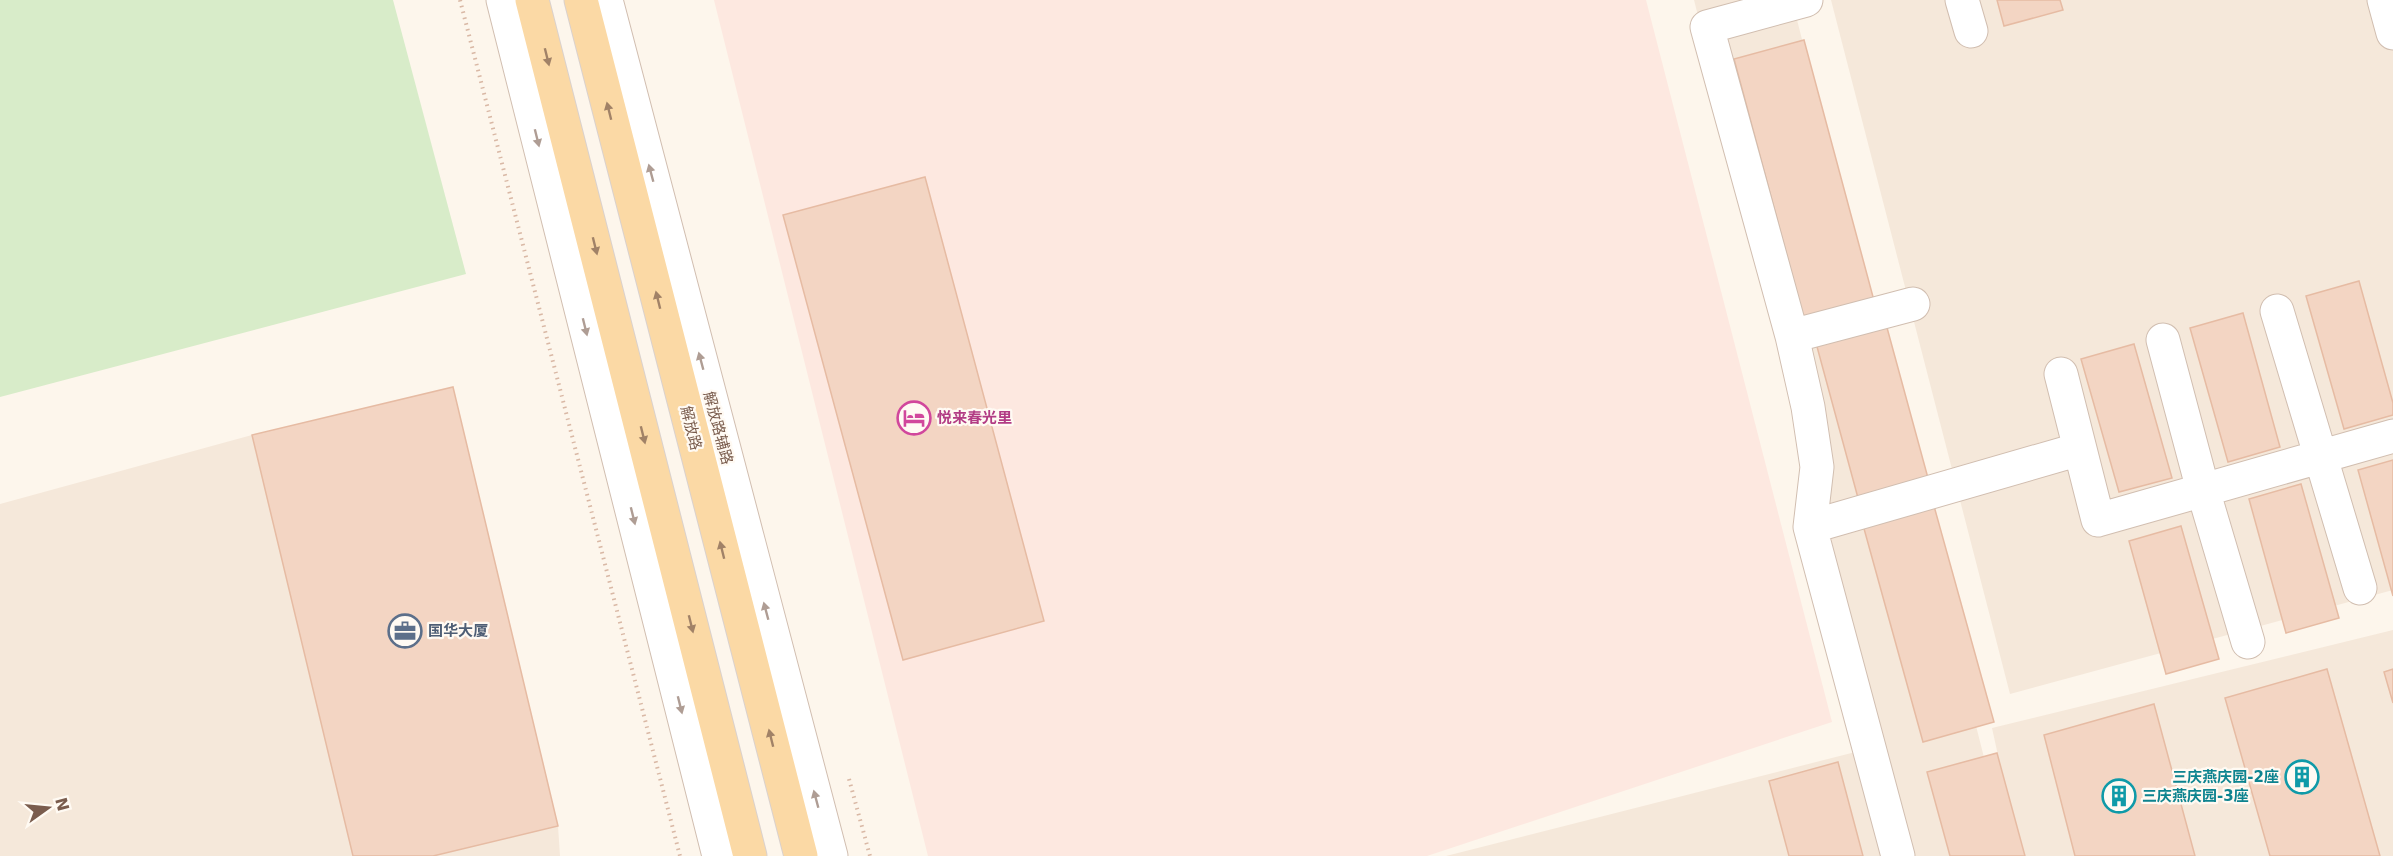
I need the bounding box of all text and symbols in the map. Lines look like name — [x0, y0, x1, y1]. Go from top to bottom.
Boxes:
one-way arrow — [542, 48, 552, 66]
one-way arrow — [604, 102, 614, 120]
one-way arrow — [533, 129, 543, 147]
one-way arrow — [646, 163, 656, 182]
one-way arrow — [590, 237, 600, 255]
one-way arrow — [653, 290, 662, 308]
one-way arrow — [581, 318, 590, 336]
one-way arrow — [696, 352, 705, 370]
street label: 解放路辅路 — [700, 389, 736, 467]
hotel icon: 悦来春光里 — [896, 400, 932, 436]
street label: 解放路 — [677, 404, 705, 452]
place label: 悦来春光里 — [937, 409, 1012, 427]
one-way arrow — [639, 426, 648, 444]
one-way arrow — [628, 507, 638, 526]
one-way arrow — [717, 540, 727, 559]
one-way arrow — [761, 602, 771, 620]
office icon: 国华大厦 — [387, 613, 423, 649]
one-way arrow — [686, 614, 696, 633]
place label: 国华大厦 — [428, 622, 488, 640]
one-way arrow — [676, 696, 686, 715]
one-way arrow — [766, 729, 775, 747]
building icon: 三庆燕庆园-2座 — [2284, 759, 2320, 795]
place label: 三庆燕庆园-2座 — [2172, 768, 2279, 786]
north arrow — [18, 778, 78, 838]
building icon: 三庆燕庆园-3座 — [2101, 778, 2137, 814]
place label: 三庆燕庆园-3座 — [2142, 787, 2249, 805]
one-way arrow — [810, 790, 820, 809]
text: N — [51, 795, 73, 813]

